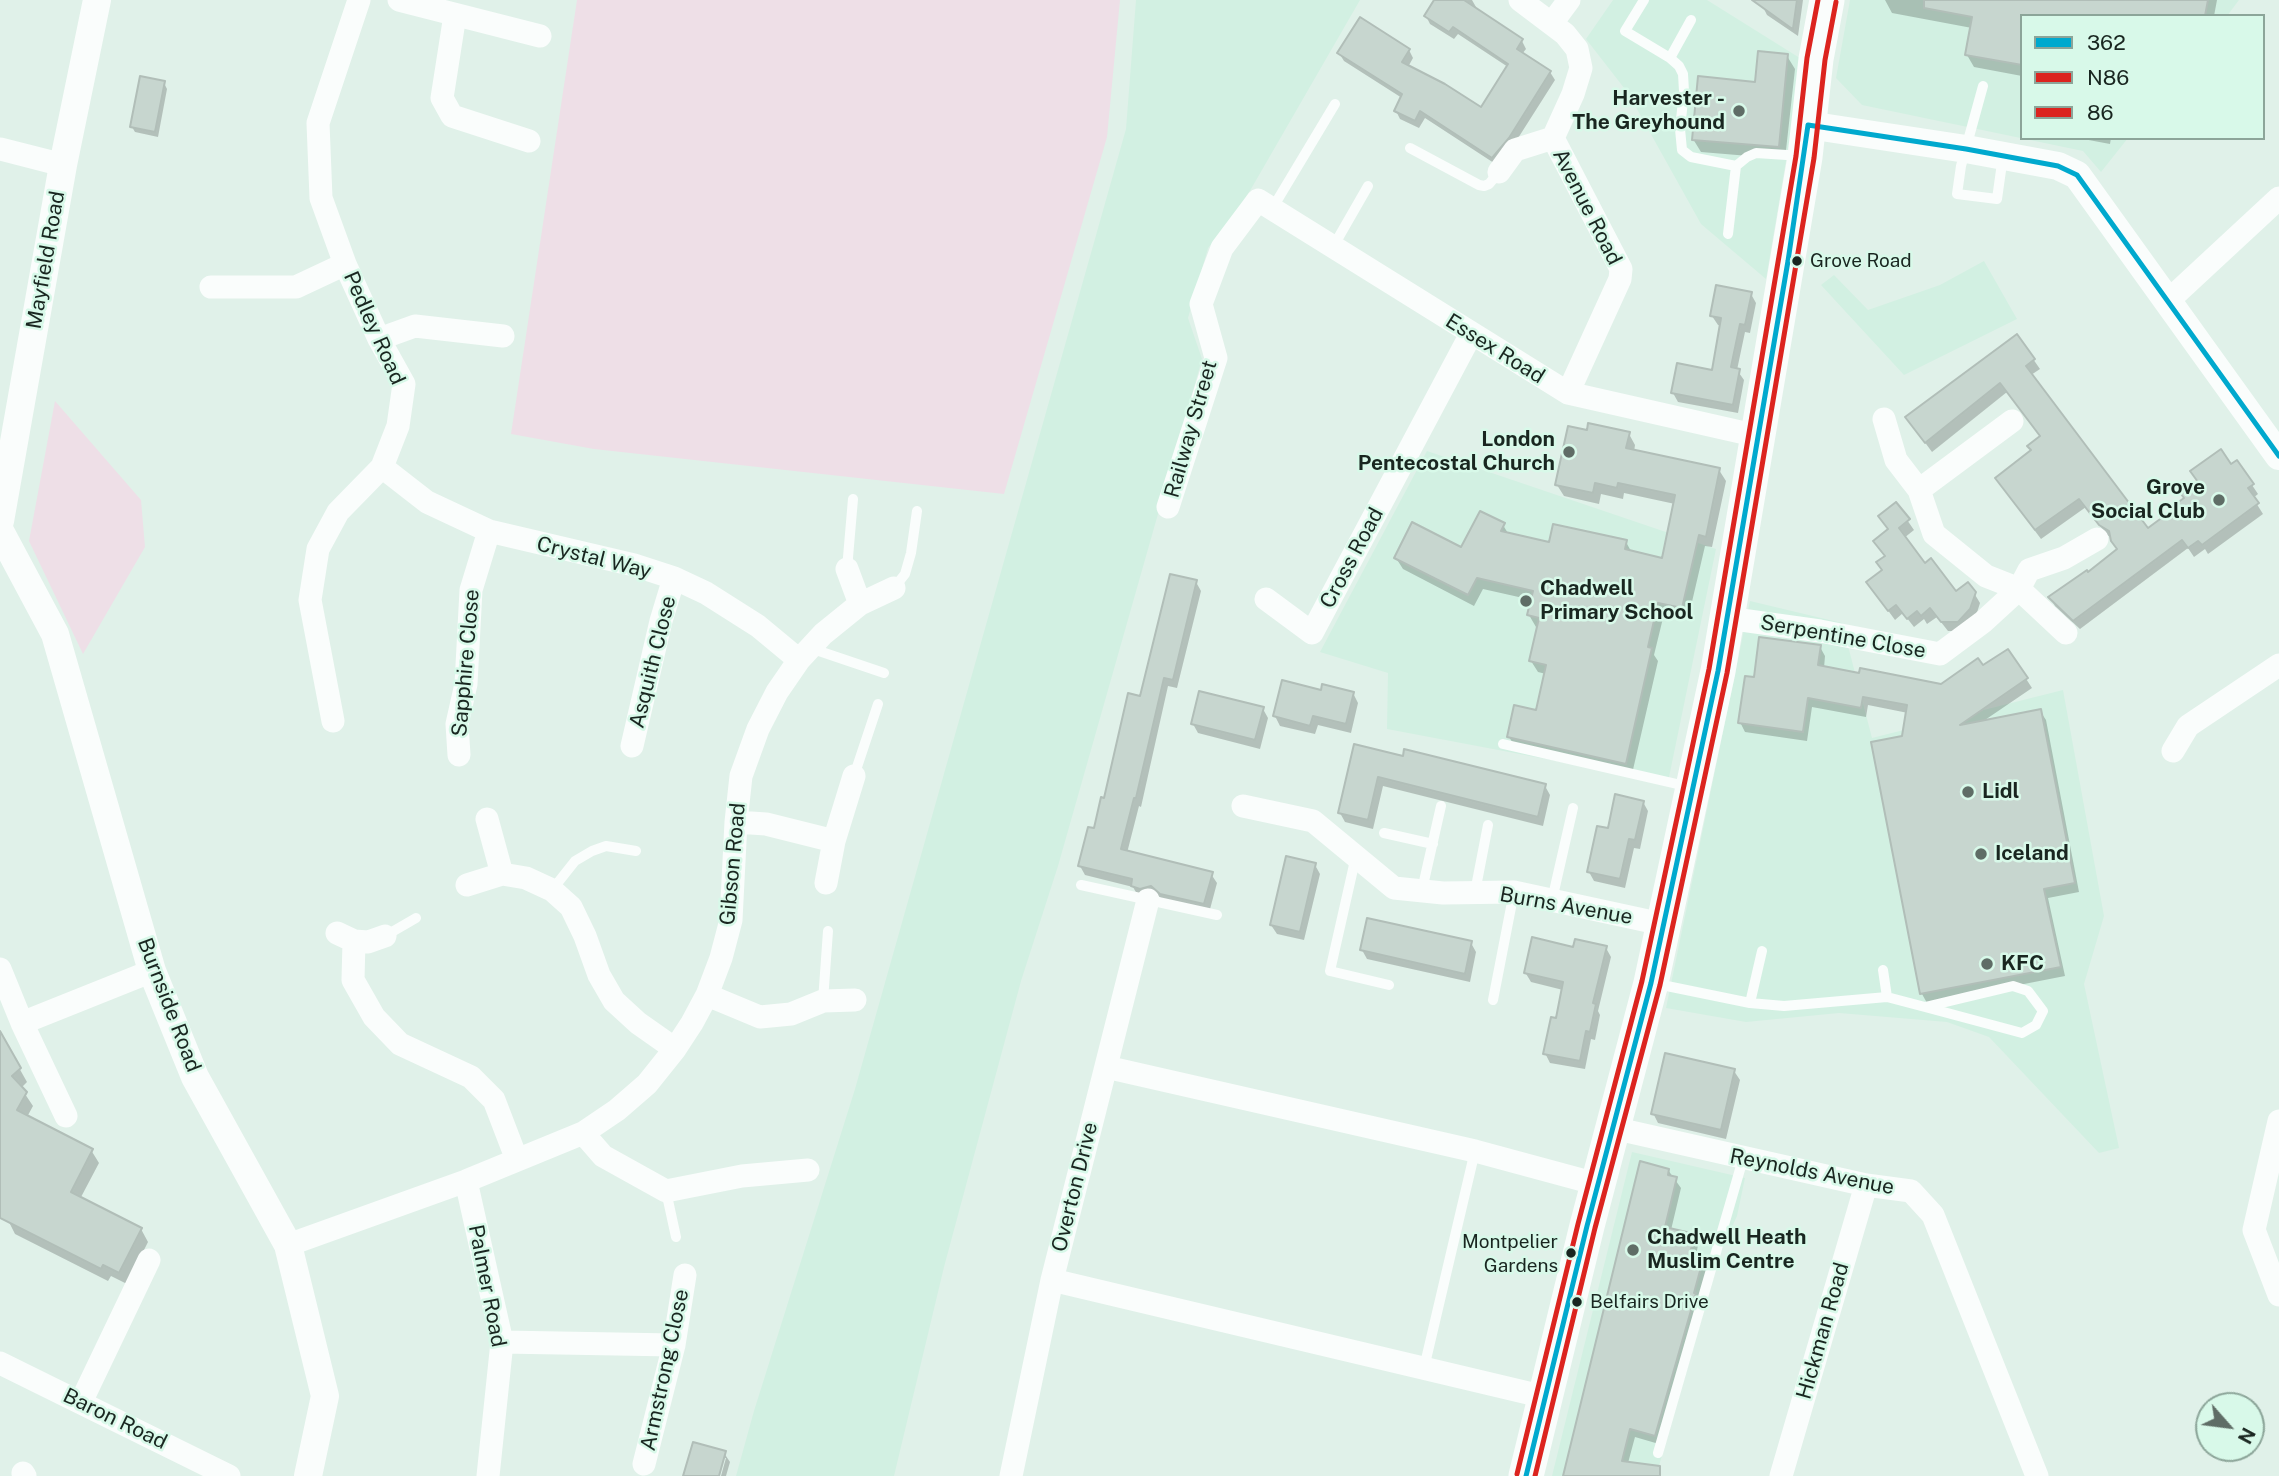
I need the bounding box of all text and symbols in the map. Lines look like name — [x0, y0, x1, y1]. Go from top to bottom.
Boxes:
legend — [2020, 14, 2265, 140]
text: 362 — [2087, 30, 2126, 55]
text: N86 — [2087, 65, 2129, 90]
place label: Harvester - The Greyhound — [1572, 86, 1725, 136]
text: 86 — [2087, 100, 2114, 125]
marker: Harvester - The Greyhound — [1731, 103, 1747, 119]
street label: Avenue Road — [1547, 145, 1627, 269]
street label: Mayfield Road — [21, 189, 71, 331]
place label: Grove Road — [1810, 250, 1912, 272]
marker: Grove Road — [1790, 254, 1804, 268]
street label: Pedley Road — [338, 267, 410, 389]
street label: Essex Road — [1441, 309, 1549, 389]
street label: Railway Street — [1159, 357, 1223, 501]
place label: London Pentecostal Church — [1358, 427, 1555, 477]
marker: London Pentecostal Church — [1561, 444, 1577, 460]
place label: Grove Social Club — [2091, 475, 2205, 525]
marker: Grove Social Club — [2211, 492, 2227, 508]
street label: Cross Road — [1315, 503, 1389, 613]
street label: Crystal Way — [534, 532, 654, 584]
place label: Chadwell Primary School — [1540, 576, 1693, 626]
street label: Sapphire Close — [447, 588, 485, 738]
street label: Asquith Close — [624, 593, 682, 731]
marker: Chadwell Primary School — [1518, 593, 1534, 609]
street label: Serpentine Close — [1758, 610, 1928, 664]
place label: Lidl — [1982, 779, 2019, 805]
marker: Lidl — [1960, 784, 1976, 800]
street label: Gibson Road — [715, 802, 751, 926]
place label: Iceland — [1995, 841, 2069, 867]
marker: Iceland — [1973, 846, 1989, 862]
street label: Burns Avenue — [1498, 882, 1634, 930]
street label: Burnside Road — [132, 934, 206, 1076]
place label: KFC — [2001, 951, 2044, 977]
marker: KFC — [1979, 956, 1995, 972]
street label: Overton Drive — [1047, 1120, 1103, 1254]
street label: Reynolds Avenue — [1728, 1144, 1896, 1200]
street label: Palmer Road — [463, 1223, 511, 1349]
place label: Chadwell Heath Muslim Centre — [1647, 1225, 1806, 1275]
place label: Montpelier Gardens — [1462, 1231, 1558, 1275]
marker: Chadwell Heath Muslim Centre — [1625, 1242, 1641, 1258]
marker: Montpelier Gardens — [1564, 1246, 1578, 1260]
street label: Hickman Road — [1791, 1260, 1855, 1402]
street label: Armstrong Close — [636, 1287, 694, 1453]
place label: Belfairs Drive — [1590, 1291, 1709, 1313]
marker: Belfairs Drive — [1570, 1295, 1584, 1309]
street label: Baron Road — [59, 1383, 171, 1455]
north arrow — [2195, 1392, 2265, 1462]
text: N — [2234, 1424, 2260, 1448]

